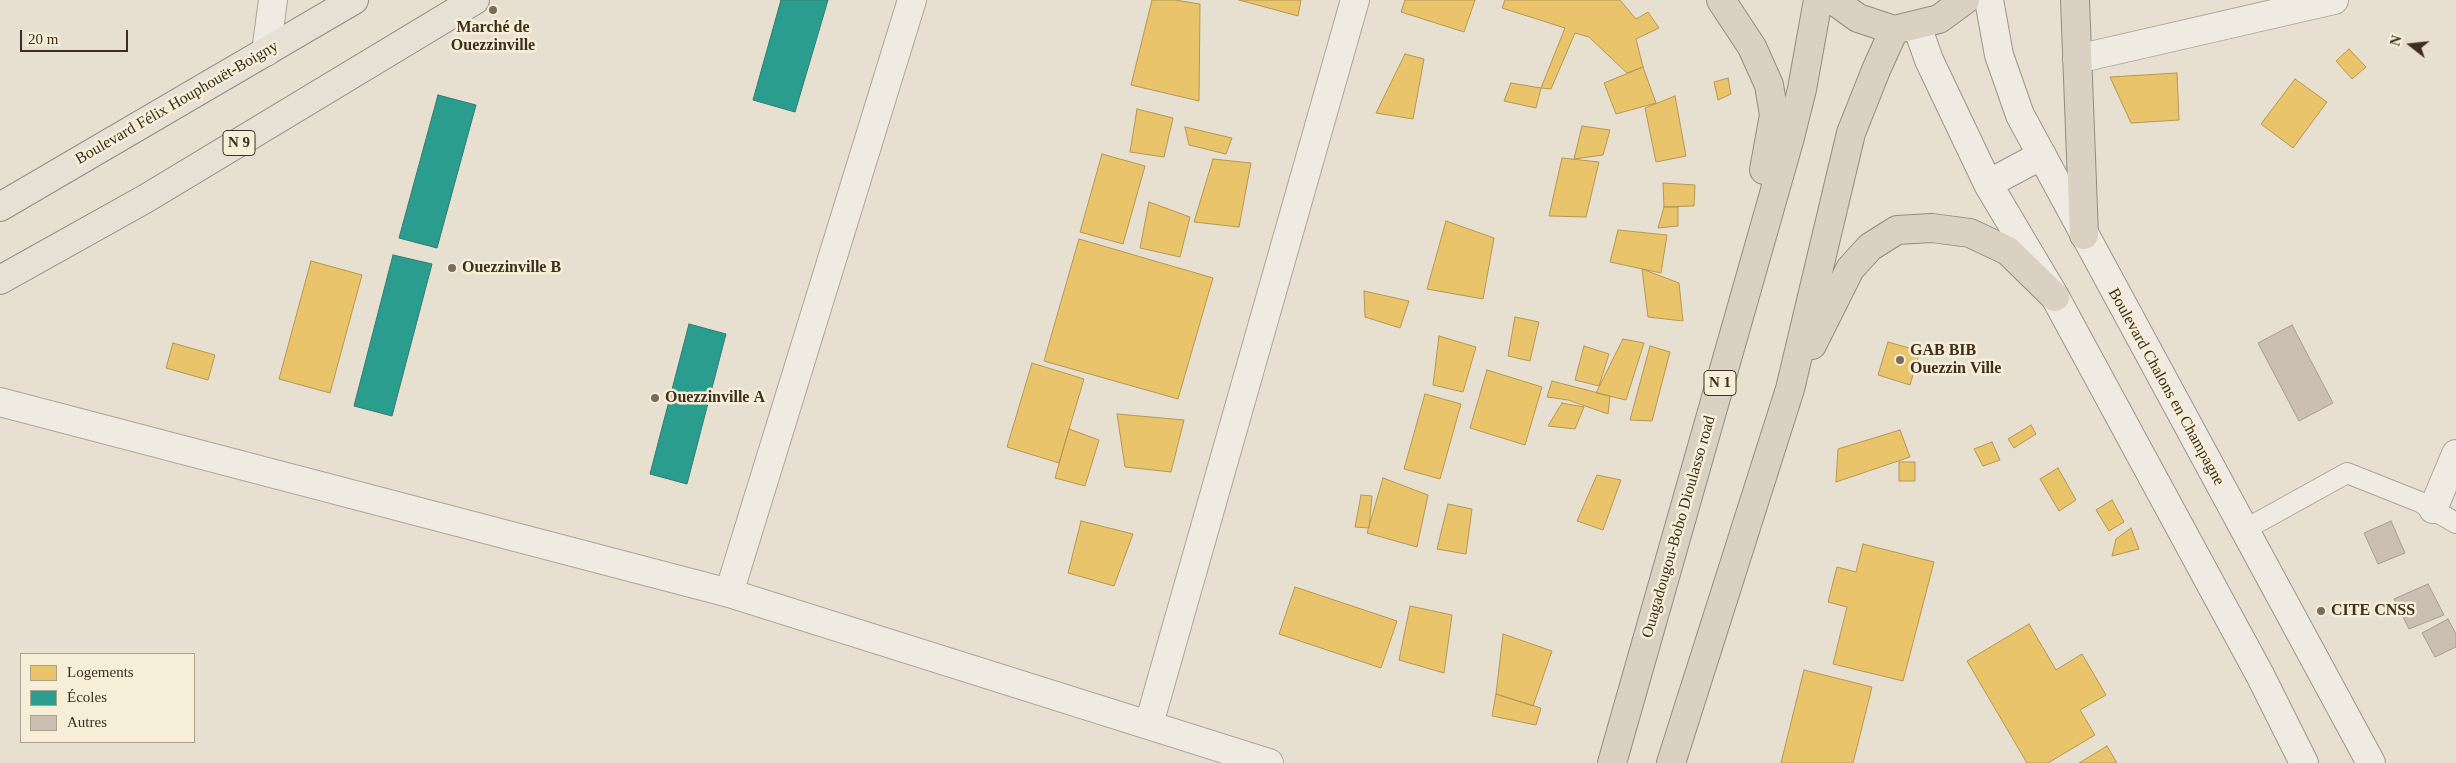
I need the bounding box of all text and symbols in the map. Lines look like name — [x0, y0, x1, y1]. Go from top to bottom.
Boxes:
marker: Marché de Ouezzinville — [487, 4, 499, 16]
place label: Marché de Ouezzinville — [451, 18, 535, 56]
scale bar — [22, 20, 130, 52]
north arrow — [2386, 20, 2436, 70]
text: 20 m — [28, 31, 58, 47]
text: N — [2387, 34, 2405, 48]
street label: Boulevard Félix Houphouët-Boigny — [72, 37, 282, 169]
road number: N 9 — [223, 130, 255, 156]
place label: Ouezzinville B — [462, 258, 561, 278]
marker: Ouezzinville B — [446, 262, 458, 274]
street label: Boulevard Chalons en Champagne — [2104, 285, 2228, 489]
place label: GAB BIB Ouezzin Ville — [1910, 341, 2001, 379]
marker: GAB BIB Ouezzin Ville — [1894, 354, 1906, 366]
road number: N 1 — [1704, 370, 1736, 396]
place label: Ouezzinville A — [665, 388, 765, 408]
marker: Ouezzinville A — [649, 392, 661, 404]
street label: Ouagadougou-Bobo Dioulasso road — [1638, 414, 1720, 640]
place label: CITE CNSS — [2331, 601, 2415, 621]
marker: CITE CNSS — [2315, 605, 2327, 617]
legend — [20, 653, 195, 743]
text: Logements — [67, 664, 134, 680]
text: Écoles — [67, 689, 107, 705]
text: Autres — [67, 714, 107, 730]

